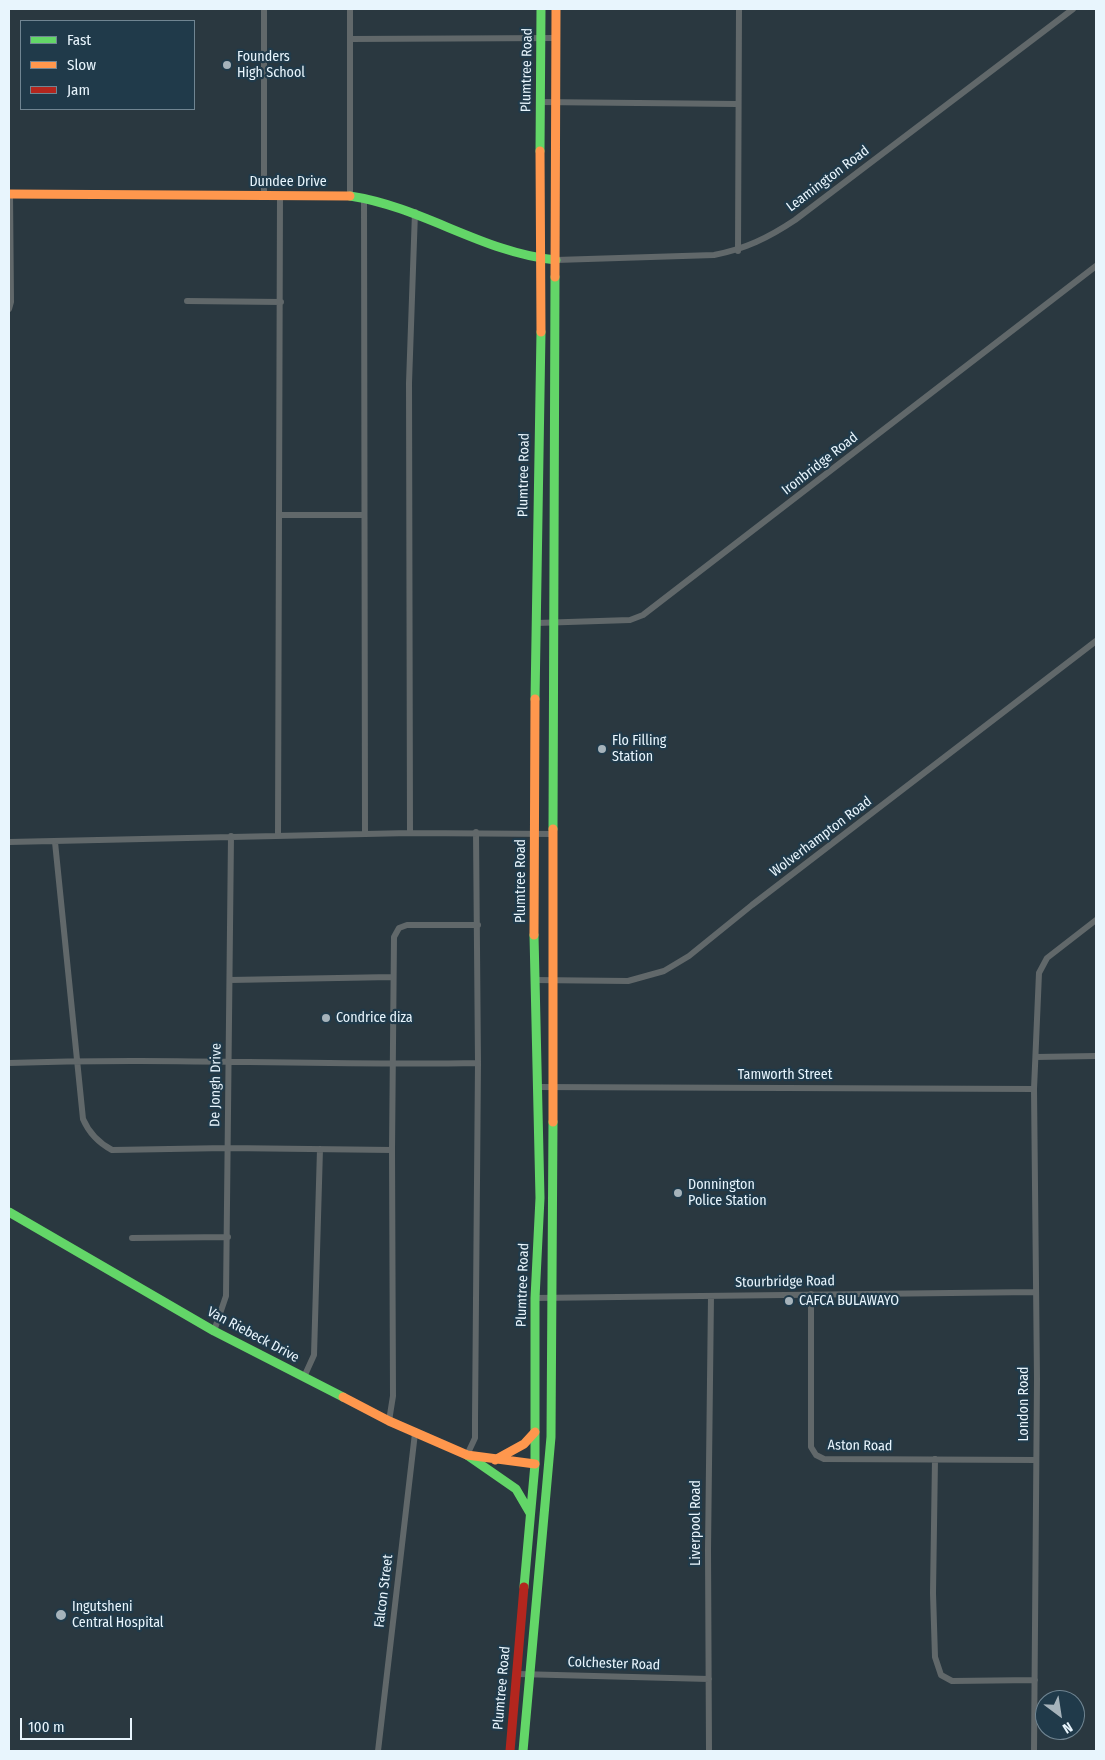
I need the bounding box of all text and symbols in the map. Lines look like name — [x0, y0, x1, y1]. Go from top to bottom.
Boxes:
legend — [20, 20, 195, 110]
street label: Plumtree Road — [518, 28, 536, 112]
text: Fast — [67, 31, 91, 49]
place label: Founders High School — [237, 49, 305, 82]
text: Slow — [67, 56, 96, 74]
marker: Founders High School — [221, 59, 233, 71]
text: Jam — [67, 81, 90, 99]
street label: Leamington Road — [783, 142, 873, 216]
street label: Dundee Drive — [249, 174, 327, 190]
street label: Ironbridge Road — [779, 429, 861, 499]
street label: Plumtree Road — [515, 433, 533, 517]
place label: Flo Filling Station — [612, 733, 666, 766]
marker: Flo Filling Station — [596, 743, 608, 755]
street label: Wolverhampton Road — [767, 793, 875, 881]
street label: Plumtree Road — [513, 839, 529, 923]
place label: Condrice diza — [336, 1010, 413, 1026]
marker: Condrice diza — [320, 1012, 332, 1024]
street label: De Jongh Drive — [207, 1043, 225, 1127]
street label: Tamworth Street — [738, 1067, 832, 1083]
place label: Donnington Police Station — [688, 1177, 767, 1210]
marker: Donnington Police Station — [672, 1187, 684, 1199]
street label: Plumtree Road — [513, 1243, 533, 1327]
street label: Stourbridge Road — [735, 1273, 835, 1291]
place label: CAFCA BULAWAYO — [799, 1293, 899, 1309]
marker: CAFCA BULAWAYO — [783, 1295, 795, 1307]
street label: Van Riebeck Drive — [204, 1304, 302, 1366]
street label: London Road — [1016, 1366, 1032, 1442]
street label: Aston Road — [827, 1437, 893, 1455]
street label: Liverpool Road — [688, 1480, 704, 1566]
street label: Falcon Street — [371, 1553, 397, 1629]
place label: Ingutsheni Central Hospital — [72, 1599, 164, 1631]
marker: Ingutsheni Central Hospital — [54, 1608, 68, 1622]
street label: Plumtree Road — [490, 1645, 514, 1731]
street label: Colchester Road — [567, 1654, 661, 1674]
north arrow — [1035, 1690, 1085, 1740]
scale bar — [22, 1708, 135, 1740]
text: 100 m — [28, 1718, 65, 1736]
text: N — [1060, 1718, 1075, 1737]

